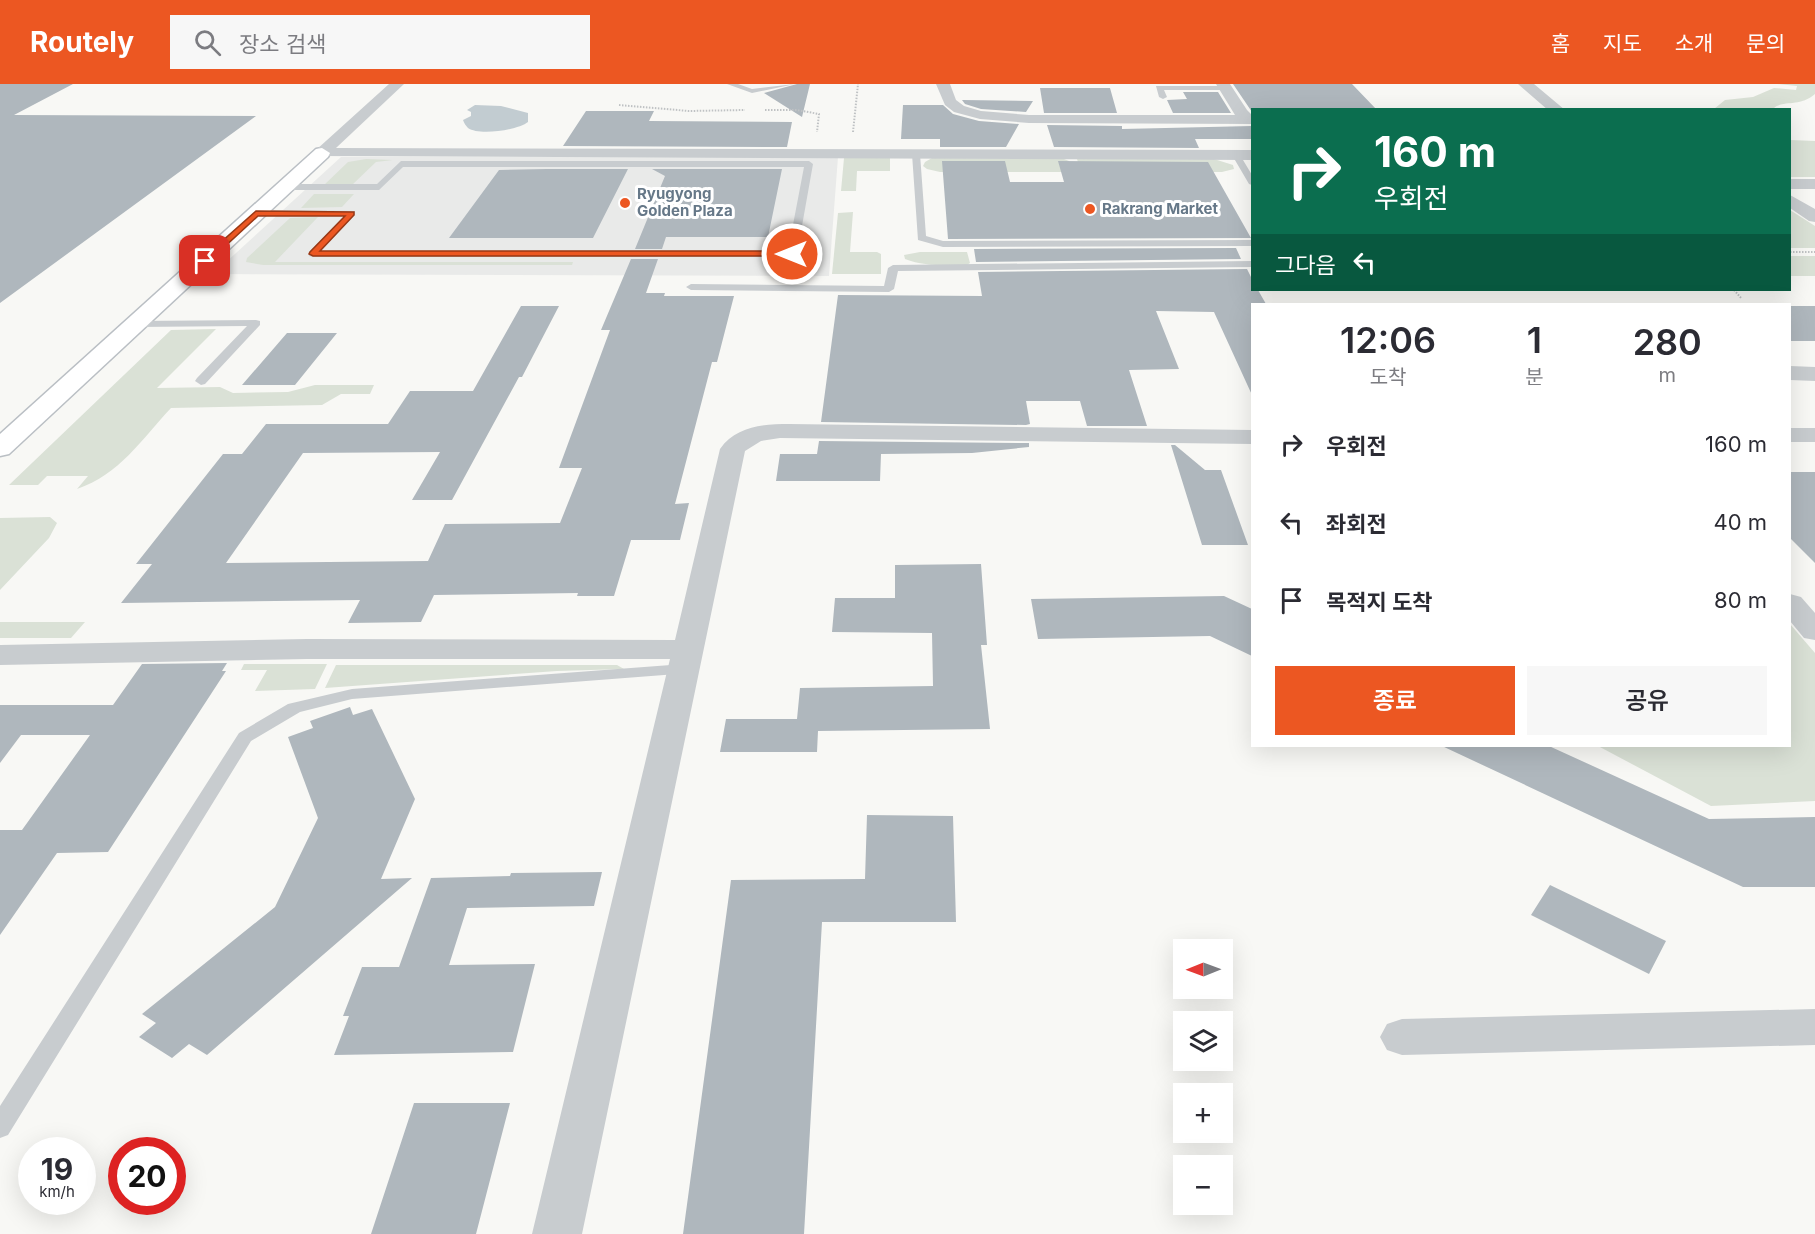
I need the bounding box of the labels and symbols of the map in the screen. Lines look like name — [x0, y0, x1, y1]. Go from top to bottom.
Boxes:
place label: Ryugyong Golden Plaza — [637, 184, 733, 220]
marker: Ryugyong Golden Plaza — [618, 196, 632, 210]
place label: Rakrang Market — [1102, 199, 1218, 218]
marker: Rakrang Market — [1083, 202, 1097, 216]
position arrow — [760, 222, 824, 286]
pin — [179, 235, 230, 286]
north arrow — [1173, 939, 1233, 999]
speed limit sign: 20 — [108, 1137, 186, 1215]

